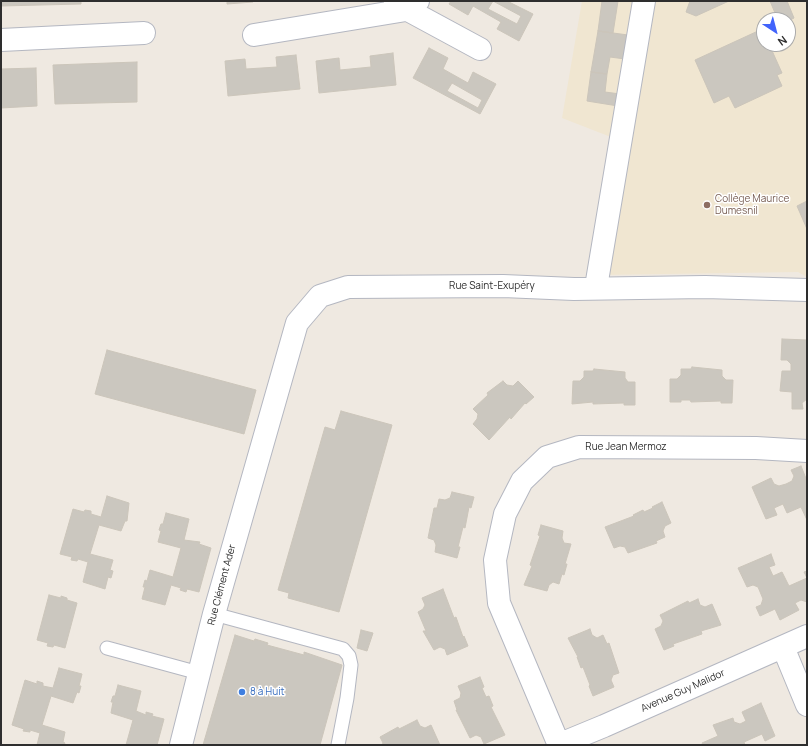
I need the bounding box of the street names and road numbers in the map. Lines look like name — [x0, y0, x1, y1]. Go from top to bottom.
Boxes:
street label: Rue Saint-Exupéry — [449, 280, 535, 292]
street label: Rue Jean Mermoz — [585, 441, 667, 453]
street label: Rue Clément Ader — [205, 543, 239, 627]
street label: Avenue Guy Malidor — [639, 667, 727, 715]

